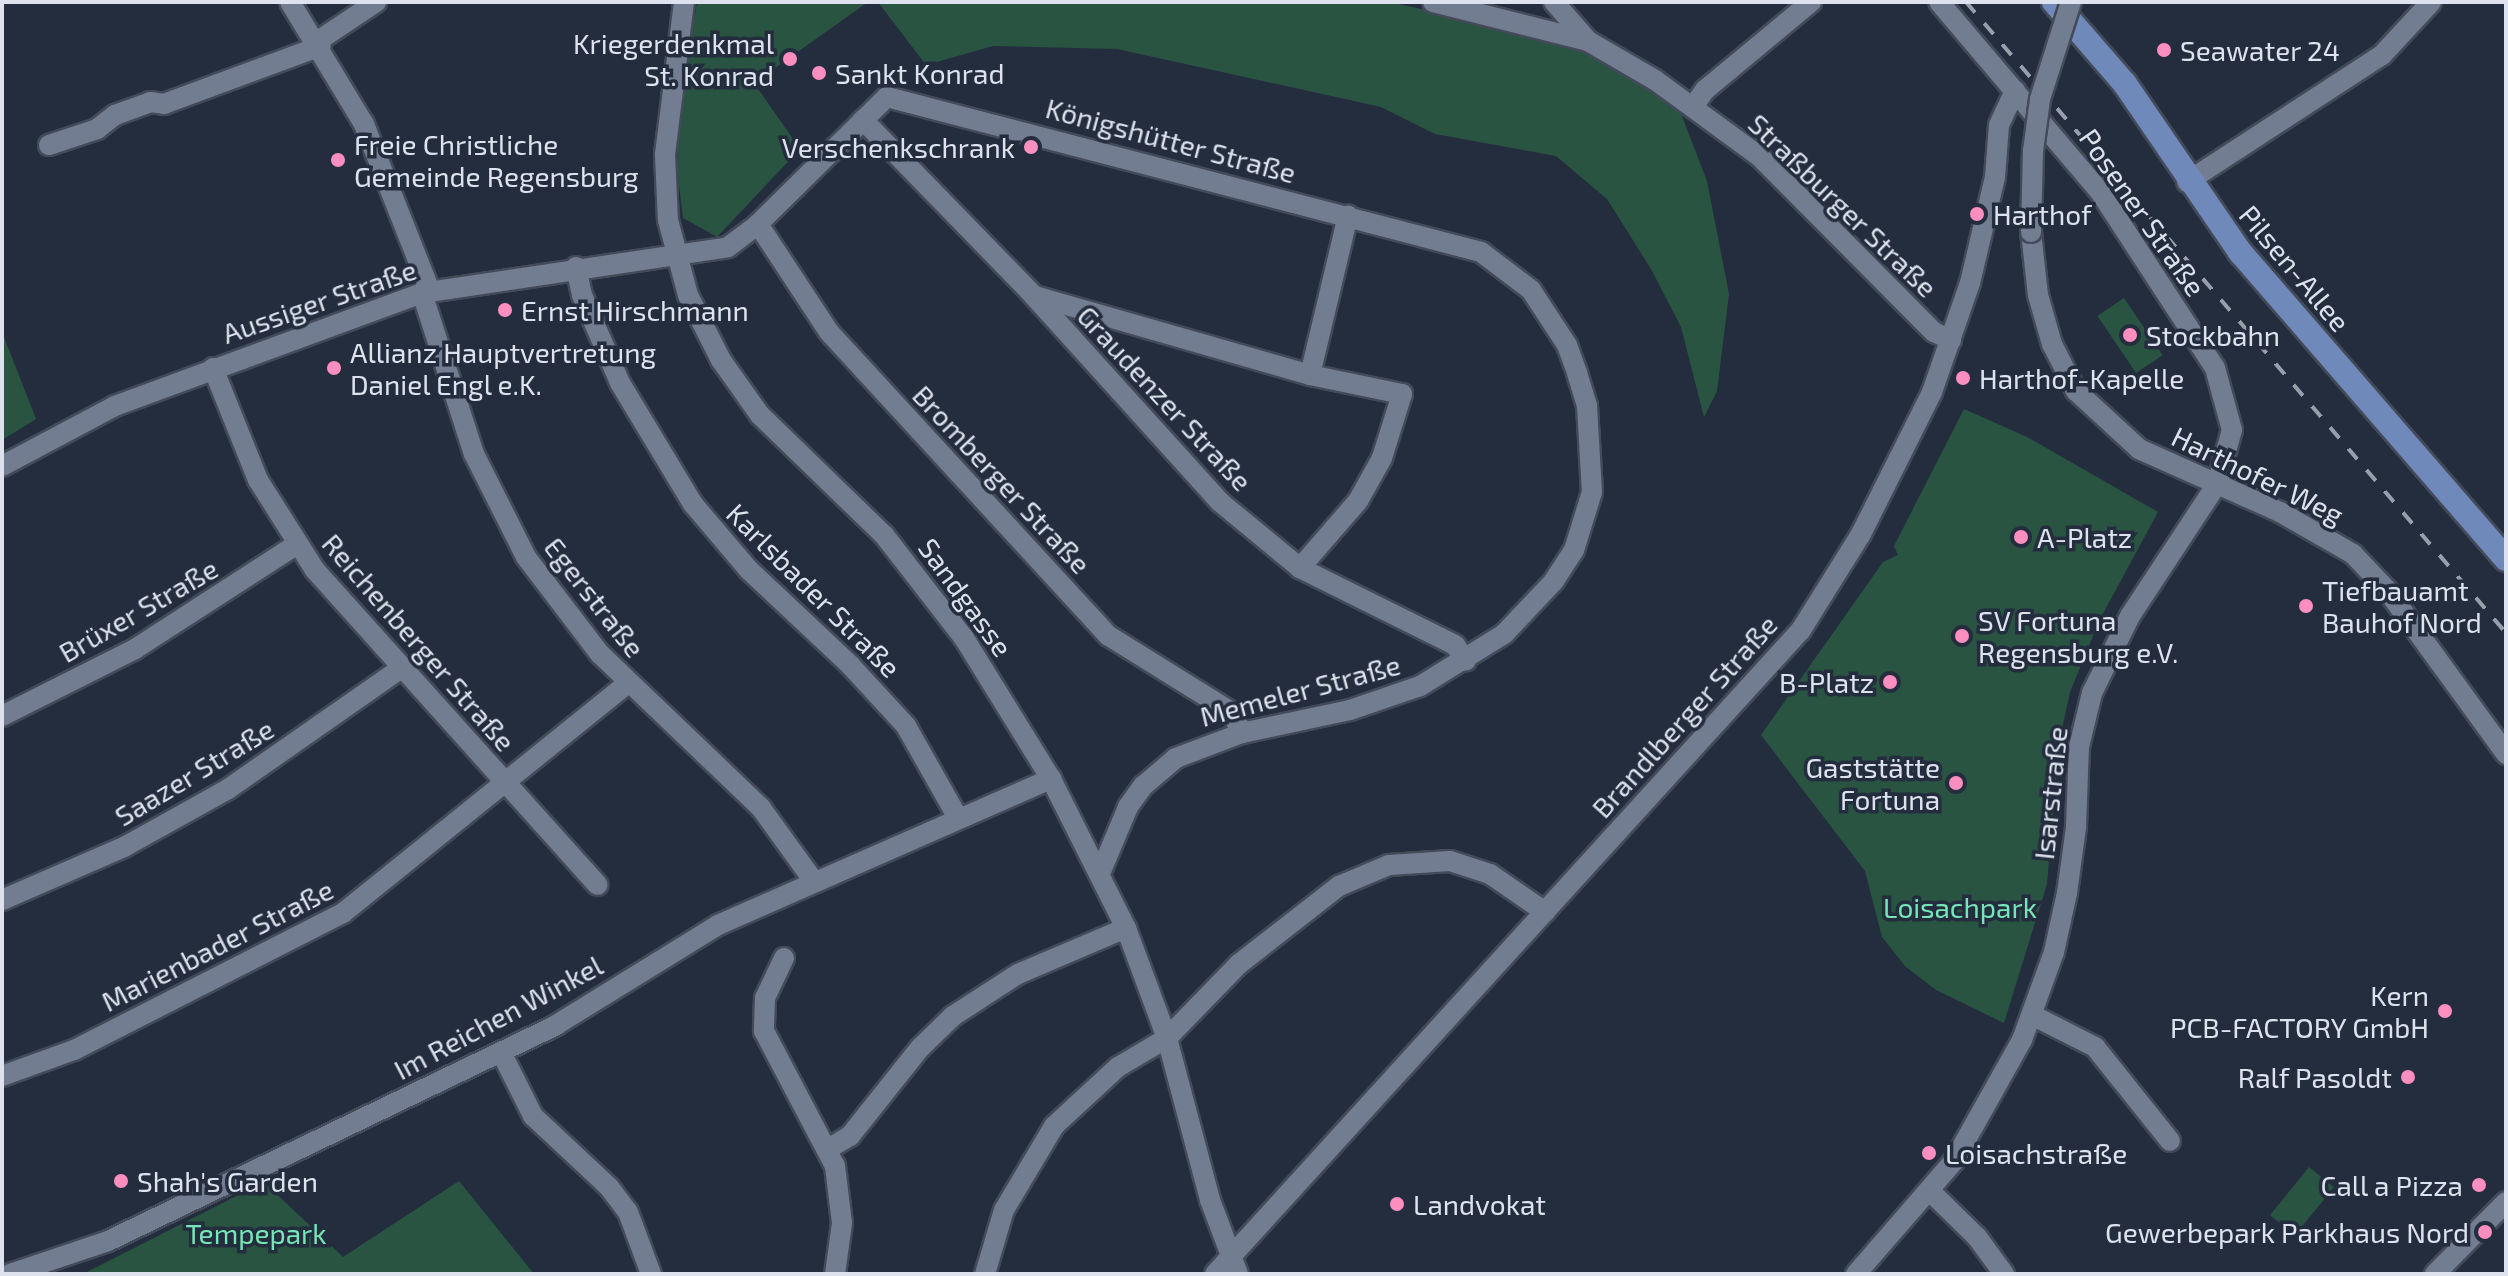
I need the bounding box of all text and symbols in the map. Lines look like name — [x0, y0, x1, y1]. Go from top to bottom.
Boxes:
place label: Kriegerdenkmal St. Konrad — [573, 26, 774, 92]
place label: Seawater 24 — [2180, 33, 2341, 67]
marker: Seawater 24 — [2155, 41, 2173, 59]
marker: Kriegerdenkmal St. Konrad — [781, 50, 799, 68]
place label: Sankt Konrad — [835, 56, 1005, 90]
marker: Sankt Konrad — [810, 64, 828, 82]
street label: Königshütter Straße — [1042, 90, 1300, 190]
street label: Straßburger Straße — [1742, 106, 1944, 304]
street label: Posener Straße — [2073, 122, 2213, 302]
place label: Freie Christliche Gemeinde Regensburg — [354, 127, 639, 193]
place label: Verschenkschrank — [782, 130, 1015, 164]
marker: Verschenkschrank — [1022, 138, 1040, 156]
marker: Freie Christliche Gemeinde Regensburg — [329, 151, 347, 169]
place label: Harthof — [1993, 197, 2092, 231]
street label: Pilsen-Allee — [2233, 198, 2357, 338]
marker: Harthof — [1968, 205, 1986, 223]
street label: Aussiger Straße — [217, 252, 421, 350]
place label: Ernst Hirschmann — [521, 293, 749, 327]
street label: Graudenzer Straße — [1071, 298, 1259, 498]
marker: Ernst Hirschmann — [496, 301, 514, 319]
place label: Stockbahn — [2146, 318, 2280, 352]
marker: Stockbahn — [2121, 326, 2139, 344]
place label: Allianz Hauptvertretung Daniel Engl e.K. — [350, 335, 656, 401]
marker: Allianz Hauptvertretung Daniel Engl e.K. — [325, 359, 343, 377]
place label: Harthof-Kapelle — [1979, 361, 2184, 395]
marker: Harthof-Kapelle — [1954, 369, 1972, 387]
street label: Bromberger Straße — [906, 378, 1098, 580]
street label: Harthofer Weg — [2166, 419, 2350, 531]
street label: Karlsbader Straße — [720, 496, 908, 684]
place label: A-Platz — [2037, 520, 2132, 554]
street label: Reichenberger Straße — [315, 526, 523, 758]
marker: A-Platz — [2012, 528, 2030, 546]
street label: Egerstraße — [538, 530, 652, 664]
street label: Sandgasse — [912, 531, 1020, 663]
street label: Brüxer Straße — [52, 551, 224, 669]
place label: Tiefbauamt Bauhof Nord — [2322, 573, 2482, 639]
marker: Tiefbauamt Bauhof Nord — [2297, 597, 2315, 615]
place label: SV Fortuna Regensburg e.V. — [1978, 603, 2178, 669]
street label: Brandlberger Straße — [1584, 608, 1784, 824]
marker: SV Fortuna Regensburg e.V. — [1953, 627, 1971, 645]
street label: Memeler Straße — [1196, 647, 1404, 733]
place label: B-Platz — [1779, 665, 1874, 699]
marker: B-Platz — [1881, 673, 1899, 691]
street label: Saazer Straße — [108, 711, 280, 833]
street label: Isarstraße — [2026, 725, 2074, 861]
place label: Gaststätte Fortuna — [1806, 750, 1940, 816]
marker: Gaststätte Fortuna — [1947, 774, 1965, 792]
street label: Marienbader Straße — [95, 872, 339, 1018]
park label: Loisachpark — [1883, 890, 2037, 924]
street label: Im Reichen Winkel — [388, 948, 608, 1086]
place label: Kern PCB-FACTORY GmbH — [2169, 978, 2429, 1044]
marker: Kern PCB-FACTORY GmbH — [2436, 1002, 2454, 1020]
place label: Ralf Pasoldt — [2237, 1060, 2392, 1094]
marker: Ralf Pasoldt — [2399, 1068, 2417, 1086]
place label: Loisachstraße — [1945, 1136, 2127, 1170]
marker: Loisachstraße — [1920, 1144, 1938, 1162]
place label: Shah's Garden — [137, 1164, 318, 1198]
place label: Call a Pizza — [2320, 1168, 2463, 1202]
marker: Shah's Garden — [112, 1172, 130, 1190]
marker: Call a Pizza — [2470, 1176, 2488, 1194]
place label: Landvokat — [1413, 1187, 1546, 1221]
marker: Landvokat — [1388, 1195, 1406, 1213]
place label: Gewerbepark Parkhaus Nord — [2105, 1215, 2469, 1249]
park label: Tempepark — [185, 1216, 327, 1250]
marker: Gewerbepark Parkhaus Nord — [2476, 1223, 2494, 1241]

